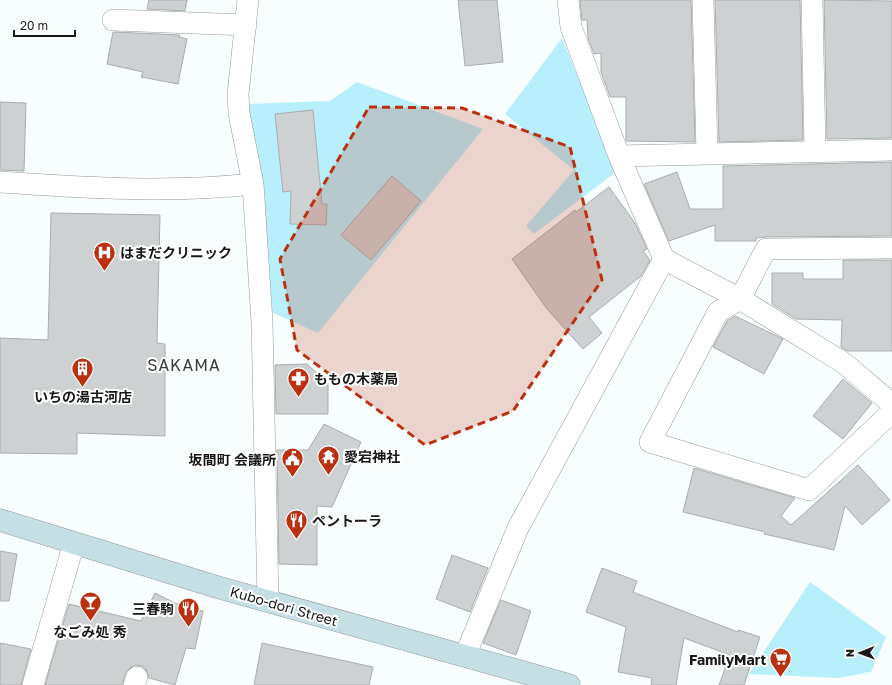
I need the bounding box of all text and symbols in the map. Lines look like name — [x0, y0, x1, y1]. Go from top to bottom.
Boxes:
scale bar — [14, 12, 75, 38]
text: 20 m — [20, 18, 48, 33]
hospital icon: はまだクリニック — [91, 239, 117, 272]
place label: はまだクリニック — [120, 244, 232, 261]
building icon: いちの湯古河店 — [70, 355, 96, 388]
district label: SAKAMA — [147, 355, 221, 375]
pharmacy icon: ももの木薬局 — [286, 365, 312, 398]
place label: ももの木薬局 — [314, 370, 398, 387]
place label: いちの湯古河店 — [34, 388, 132, 405]
temple icon: 愛宕神社 — [316, 443, 342, 476]
public building icon: 坂間町 会議所 — [279, 446, 305, 479]
place label: 愛宕神社 — [344, 448, 400, 465]
place label: 坂間町 会議所 — [189, 451, 276, 468]
restaurant icon: ペントーラ — [283, 507, 309, 540]
place label: ペントーラ — [312, 512, 382, 529]
street label: Kubo-dori Street — [228, 582, 340, 630]
bar icon: なごみ処 秀 — [77, 590, 103, 623]
restaurant icon: 三春駒 — [176, 595, 202, 628]
place label: 三春駒 — [132, 600, 174, 617]
place label: なごみ処 秀 — [53, 623, 127, 640]
north arrow — [840, 633, 880, 673]
supermarket icon: FamilyMart — [768, 646, 794, 679]
text: N — [843, 649, 856, 657]
place label: FamilyMart — [689, 651, 766, 668]

